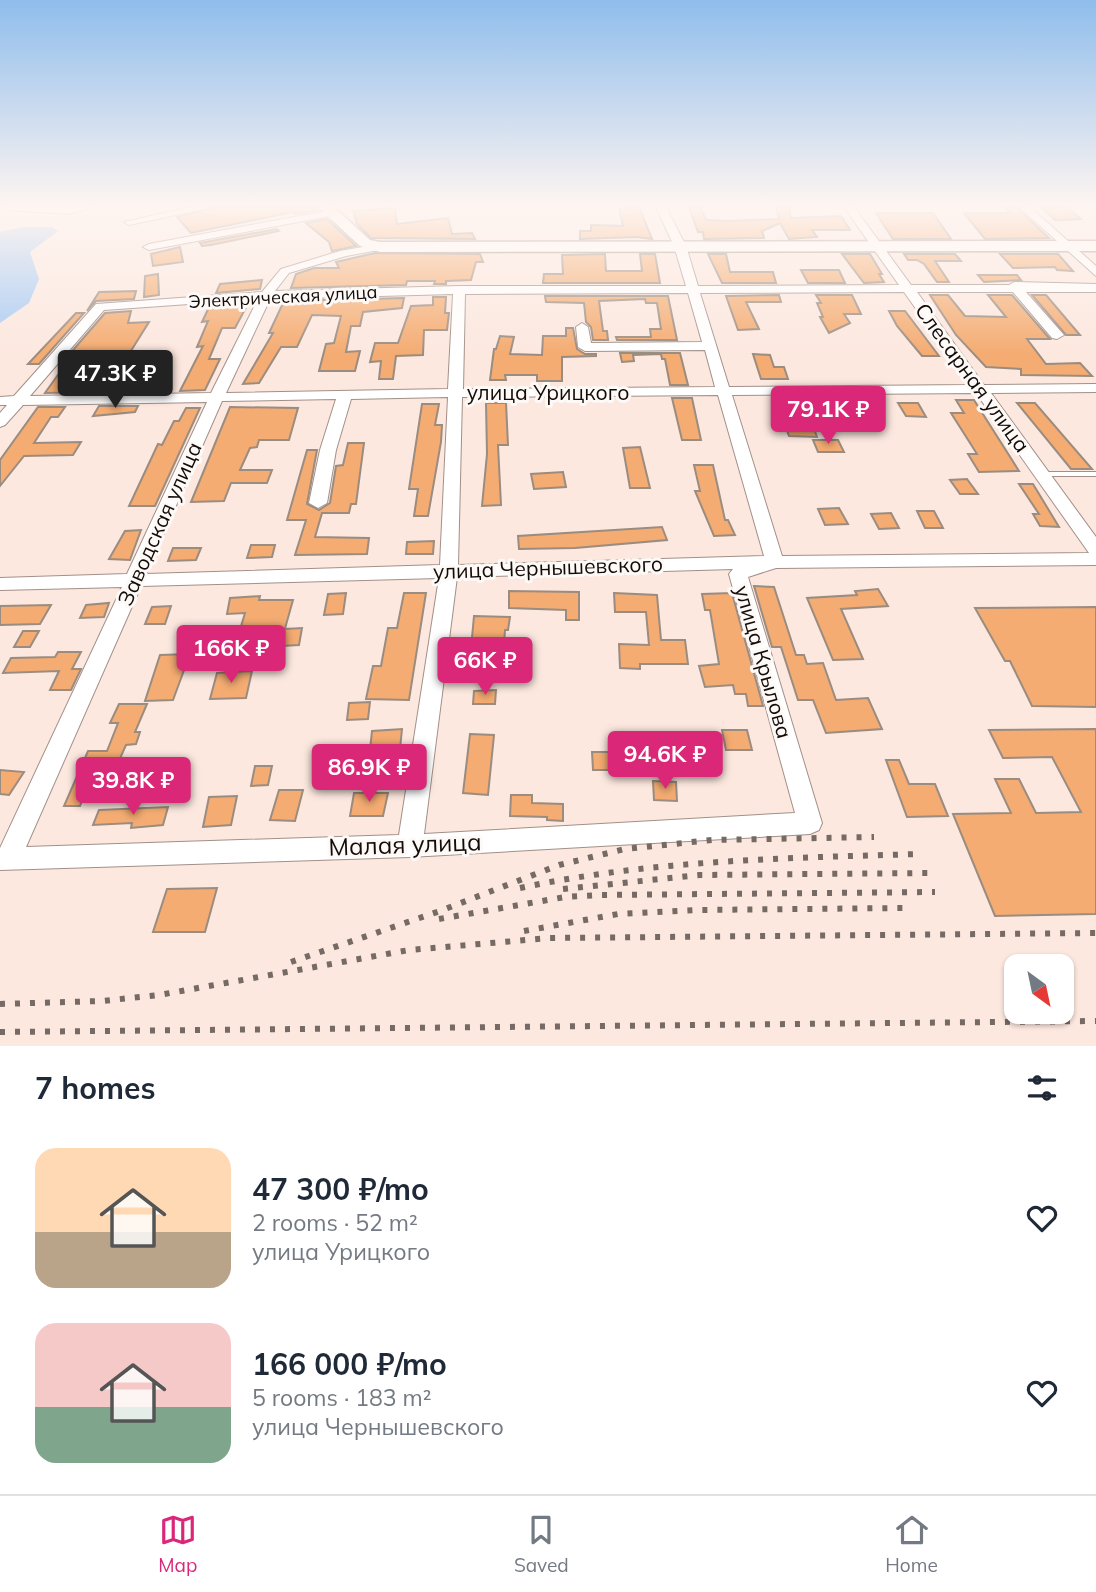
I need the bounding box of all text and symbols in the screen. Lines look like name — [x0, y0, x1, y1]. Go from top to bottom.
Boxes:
street label: Электрическая улица — [188, 280, 378, 313]
street label: Слесарная улица — [910, 298, 1036, 457]
pin: 47.3K ₽ — [50, 350, 180, 410]
text: 47.3K ₽ — [74, 358, 156, 387]
street label: улица Урицкого — [467, 379, 629, 405]
pin: 79.1K ₽ — [763, 386, 893, 446]
text: 79.1K ₽ — [787, 394, 869, 423]
street label: Заводская улица — [111, 438, 207, 609]
street label: улица Чернышевского — [433, 550, 663, 584]
street label: улица Крылова — [730, 582, 798, 741]
pin: 166K ₽ — [174, 626, 288, 685]
text: 166K ₽ — [193, 633, 269, 662]
pin: 66K ₽ — [436, 638, 534, 697]
text: 66K ₽ — [453, 645, 517, 674]
pin: 94.6K ₽ — [600, 732, 730, 791]
text: 94.6K ₽ — [624, 739, 706, 768]
pin: 86.9K ₽ — [304, 744, 434, 804]
text: 86.9K ₽ — [328, 752, 410, 781]
pin: 39.8K ₽ — [68, 758, 198, 817]
text: 39.8K ₽ — [92, 765, 174, 794]
street label: Малая улица — [328, 826, 482, 862]
north arrow — [1004, 954, 1074, 1024]
map controls — [1004, 954, 1074, 1024]
text: 7 homes — [35, 1069, 156, 1107]
icon: filters — [1023, 1069, 1061, 1107]
text: 47 300 ₽/mo — [252, 1170, 429, 1208]
icon: home — [91, 1176, 175, 1260]
icon: heart — [1023, 1199, 1061, 1237]
text: 2 rooms · 52 m² — [252, 1208, 418, 1237]
text: улица Урицкого — [252, 1237, 430, 1266]
text: 166 000 ₽/mo — [252, 1345, 447, 1383]
icon: home — [91, 1351, 175, 1435]
icon: heart — [1023, 1374, 1061, 1412]
text: 5 rooms · 183 m² — [252, 1383, 432, 1412]
text: улица Чернышевского — [252, 1412, 504, 1441]
tab: Map — [158, 1511, 197, 1577]
tab: Saved — [514, 1511, 569, 1577]
tab: Home — [885, 1511, 938, 1577]

